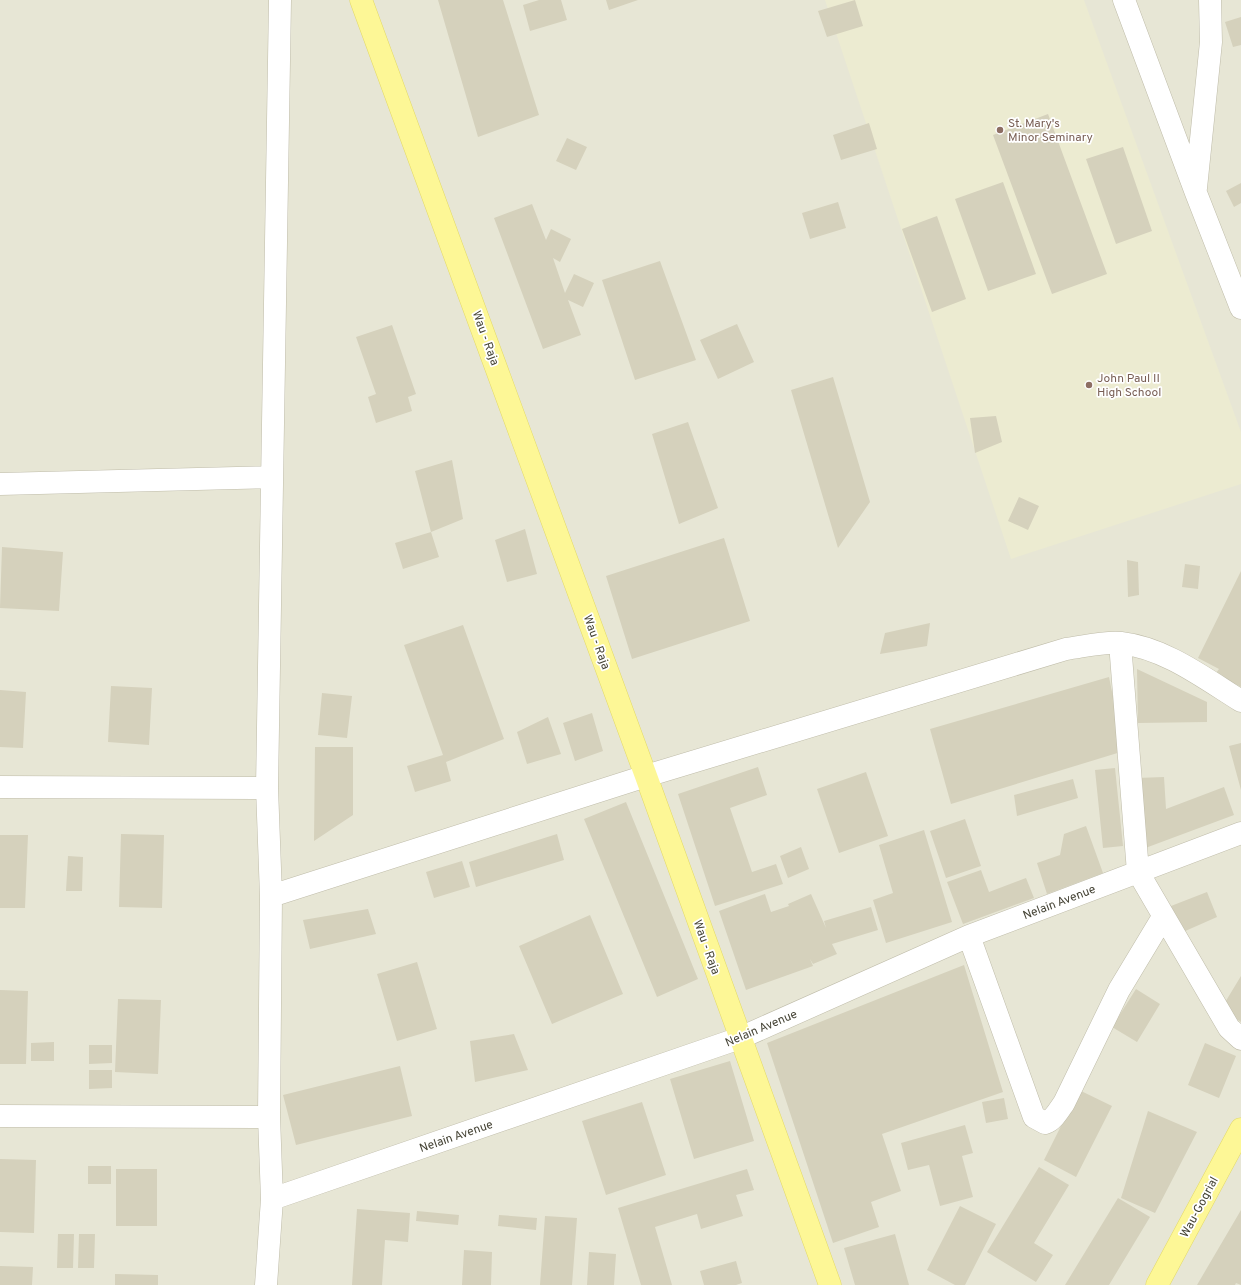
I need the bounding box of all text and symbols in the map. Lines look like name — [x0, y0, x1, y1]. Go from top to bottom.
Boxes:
place label: St. Mary's Minor Seminary — [1008, 116, 1093, 146]
marker: St. Mary's Minor Seminary — [995, 125, 1005, 135]
street label: Wau - Raja — [468, 309, 502, 368]
place label: John Paul II High School — [1097, 371, 1161, 401]
marker: John Paul II High School — [1084, 380, 1094, 390]
street label: Wau - Raja — [579, 613, 613, 672]
street label: Nelain Avenue — [1021, 882, 1098, 924]
street label: Wau - Raja — [689, 918, 723, 977]
street label: Nelain Avenue — [723, 1007, 800, 1051]
street label: Nelain Avenue — [417, 1117, 495, 1157]
street label: Wau-Gogrial — [1177, 1174, 1223, 1241]

